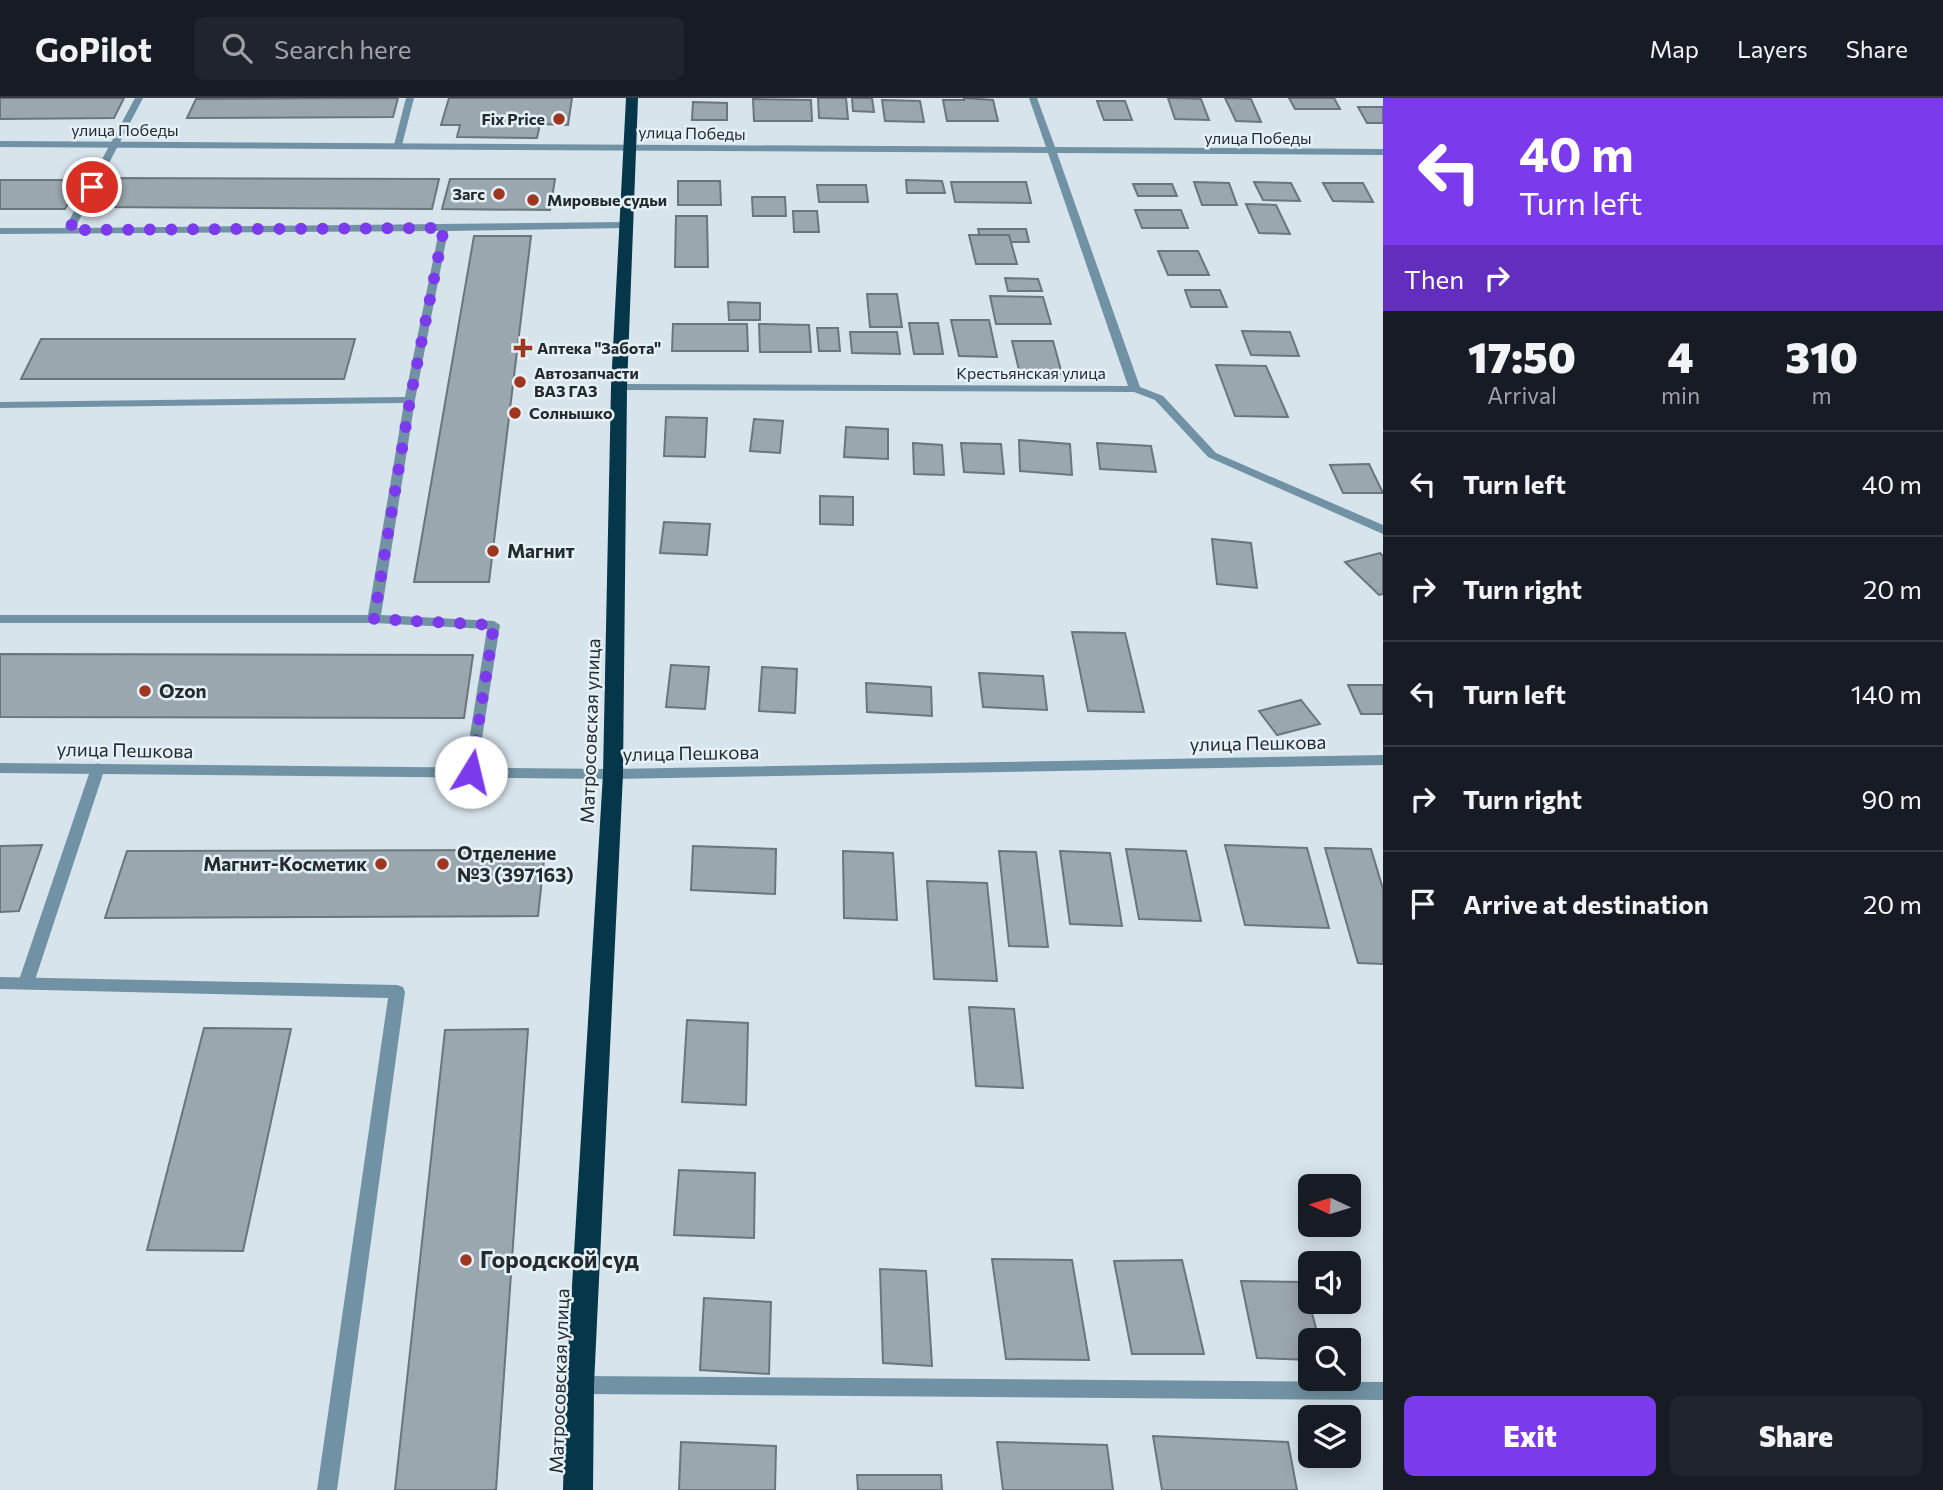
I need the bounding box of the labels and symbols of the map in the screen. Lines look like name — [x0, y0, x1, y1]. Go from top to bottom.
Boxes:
place label: Fix Price — [482, 109, 545, 128]
marker: Fix Price — [551, 111, 567, 127]
street label: улица Победы — [71, 120, 179, 139]
street label: улица Победы — [638, 122, 746, 143]
street label: улица Победы — [1204, 128, 1312, 147]
pin — [62, 157, 122, 217]
place label: Загс — [452, 184, 485, 203]
marker: Загс — [491, 186, 507, 202]
place label: Мировые судьи — [547, 190, 667, 209]
marker: Мировые судьи — [525, 192, 541, 208]
place label: Аптека "Забота" — [537, 338, 661, 357]
marker: Аптека "Забота" — [515, 340, 531, 356]
place label: Автозапчасти ВАЗ ГАЗ — [534, 363, 639, 400]
street label: Крестьянская улица — [956, 363, 1106, 382]
marker: Автозапчасти ВАЗ ГАЗ — [512, 374, 528, 390]
place label: Солнышко — [529, 403, 613, 422]
marker: Солнышко — [507, 405, 523, 421]
place label: Магнит — [507, 539, 575, 562]
marker: Магнит — [485, 543, 501, 559]
street label: Матросовская улица — [575, 638, 604, 824]
place label: Ozon — [159, 679, 207, 702]
marker: Ozon — [137, 683, 153, 699]
street label: улица Пешкова — [1189, 730, 1326, 755]
position arrow — [434, 735, 508, 809]
street label: улица Пешкова — [57, 737, 194, 762]
street label: улица Пешкова — [622, 740, 759, 765]
place label: Отделение №3 (397163) — [457, 841, 573, 886]
place label: Магнит-Косметик — [203, 852, 367, 875]
marker: Магнит-Косметик — [373, 856, 389, 872]
marker: Отделение №3 (397163) — [435, 856, 451, 872]
north arrow — [1298, 1174, 1362, 1237]
place label: Городской суд — [480, 1245, 639, 1273]
marker: Городской суд — [458, 1252, 474, 1268]
street label: Матросовская улица — [544, 1288, 573, 1474]

